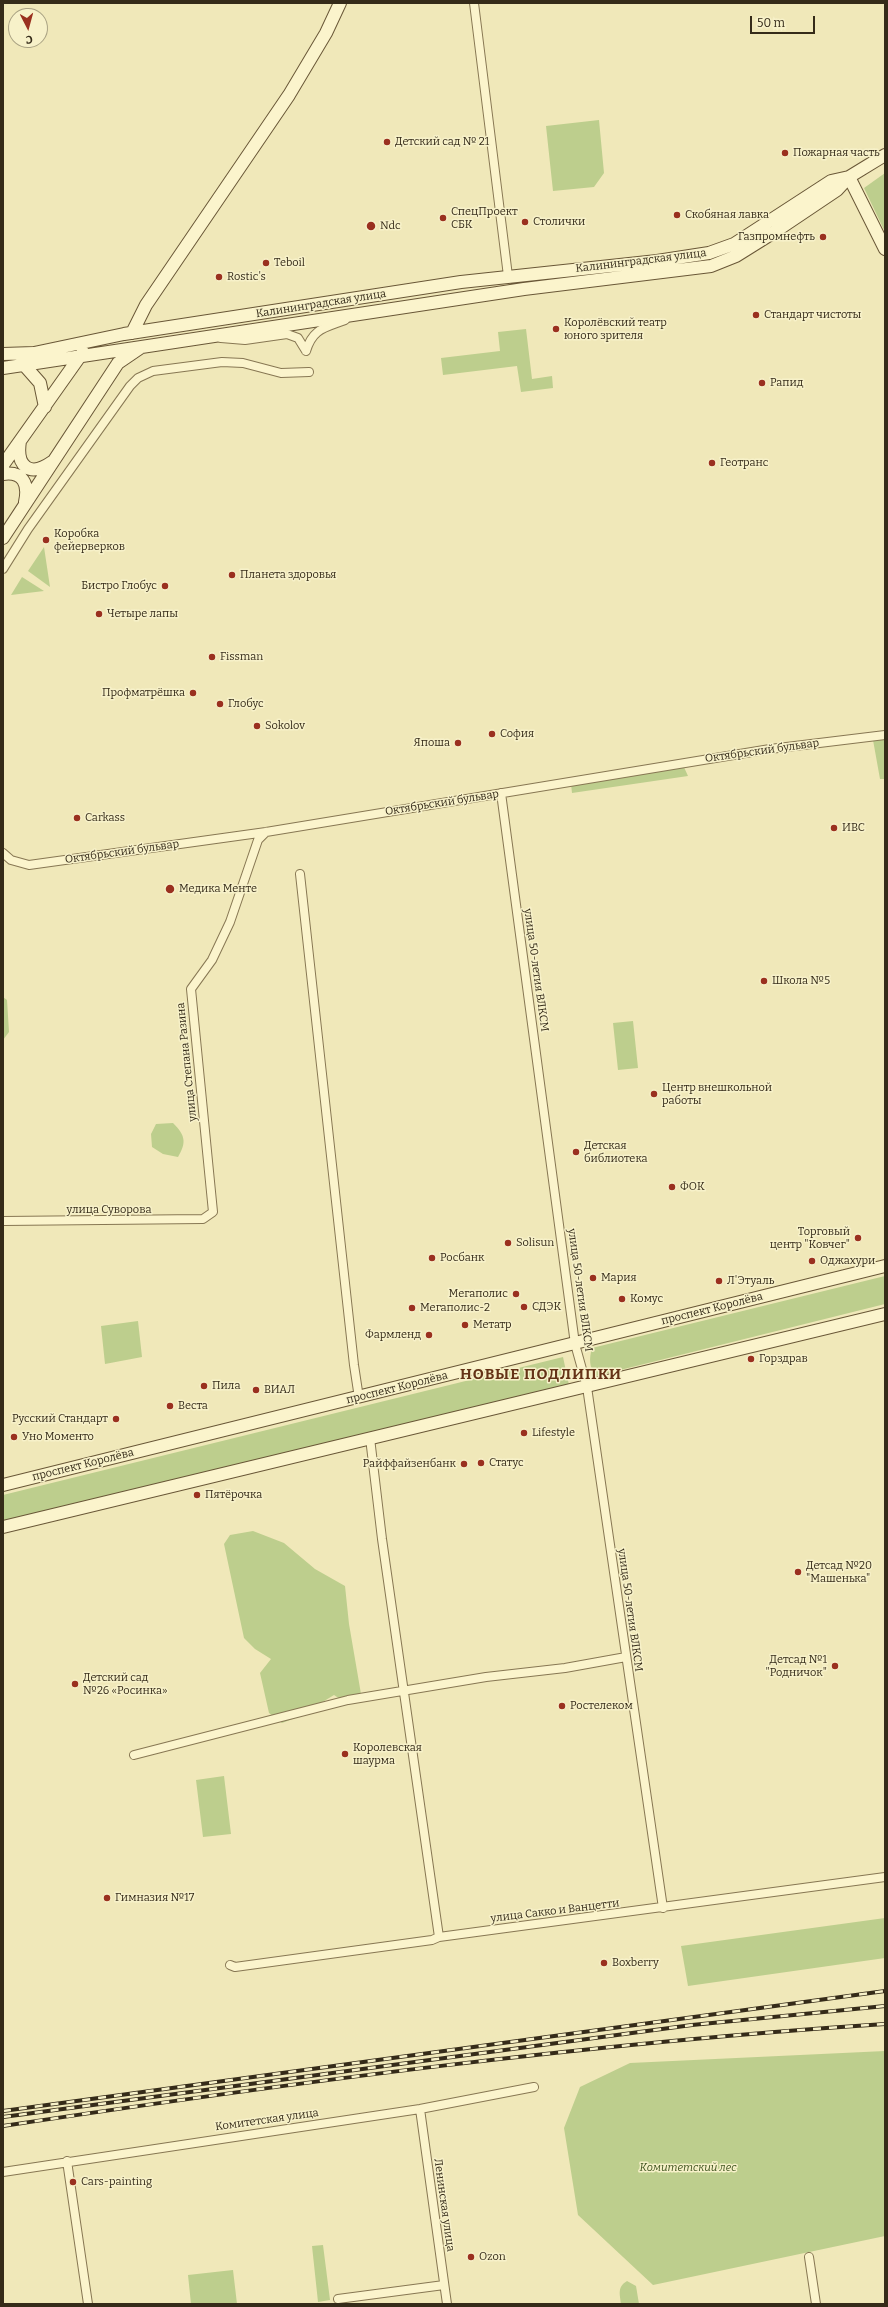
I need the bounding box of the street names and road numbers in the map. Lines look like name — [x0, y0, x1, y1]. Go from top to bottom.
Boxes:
street label: Калининградская улица — [575, 246, 707, 276]
street label: Калининградская улица — [255, 287, 387, 321]
street label: Октябрьский бульвар — [704, 736, 820, 766]
street label: Октябрьский бульвар — [384, 787, 500, 819]
street label: Октябрьский бульвар — [64, 837, 180, 867]
street label: улица 50-летия ВЛКСМ — [521, 908, 551, 1032]
street label: улица Степана Разина — [174, 1002, 200, 1122]
street label: улица Суворова — [67, 1203, 151, 1217]
street label: улица 50-летия ВЛКСМ — [565, 1228, 595, 1352]
street label: проспект Королёва — [660, 1290, 764, 1328]
street label: проспект Королёва — [345, 1369, 449, 1407]
street label: проспект Королёва — [31, 1446, 135, 1484]
street label: улица 50-летия ВЛКСМ — [615, 1548, 645, 1672]
street label: улица Сакко и Ванцетти — [490, 1897, 620, 1925]
street label: Комитетская улица — [214, 2106, 320, 2134]
street label: Ленинская улица — [431, 2158, 457, 2252]

